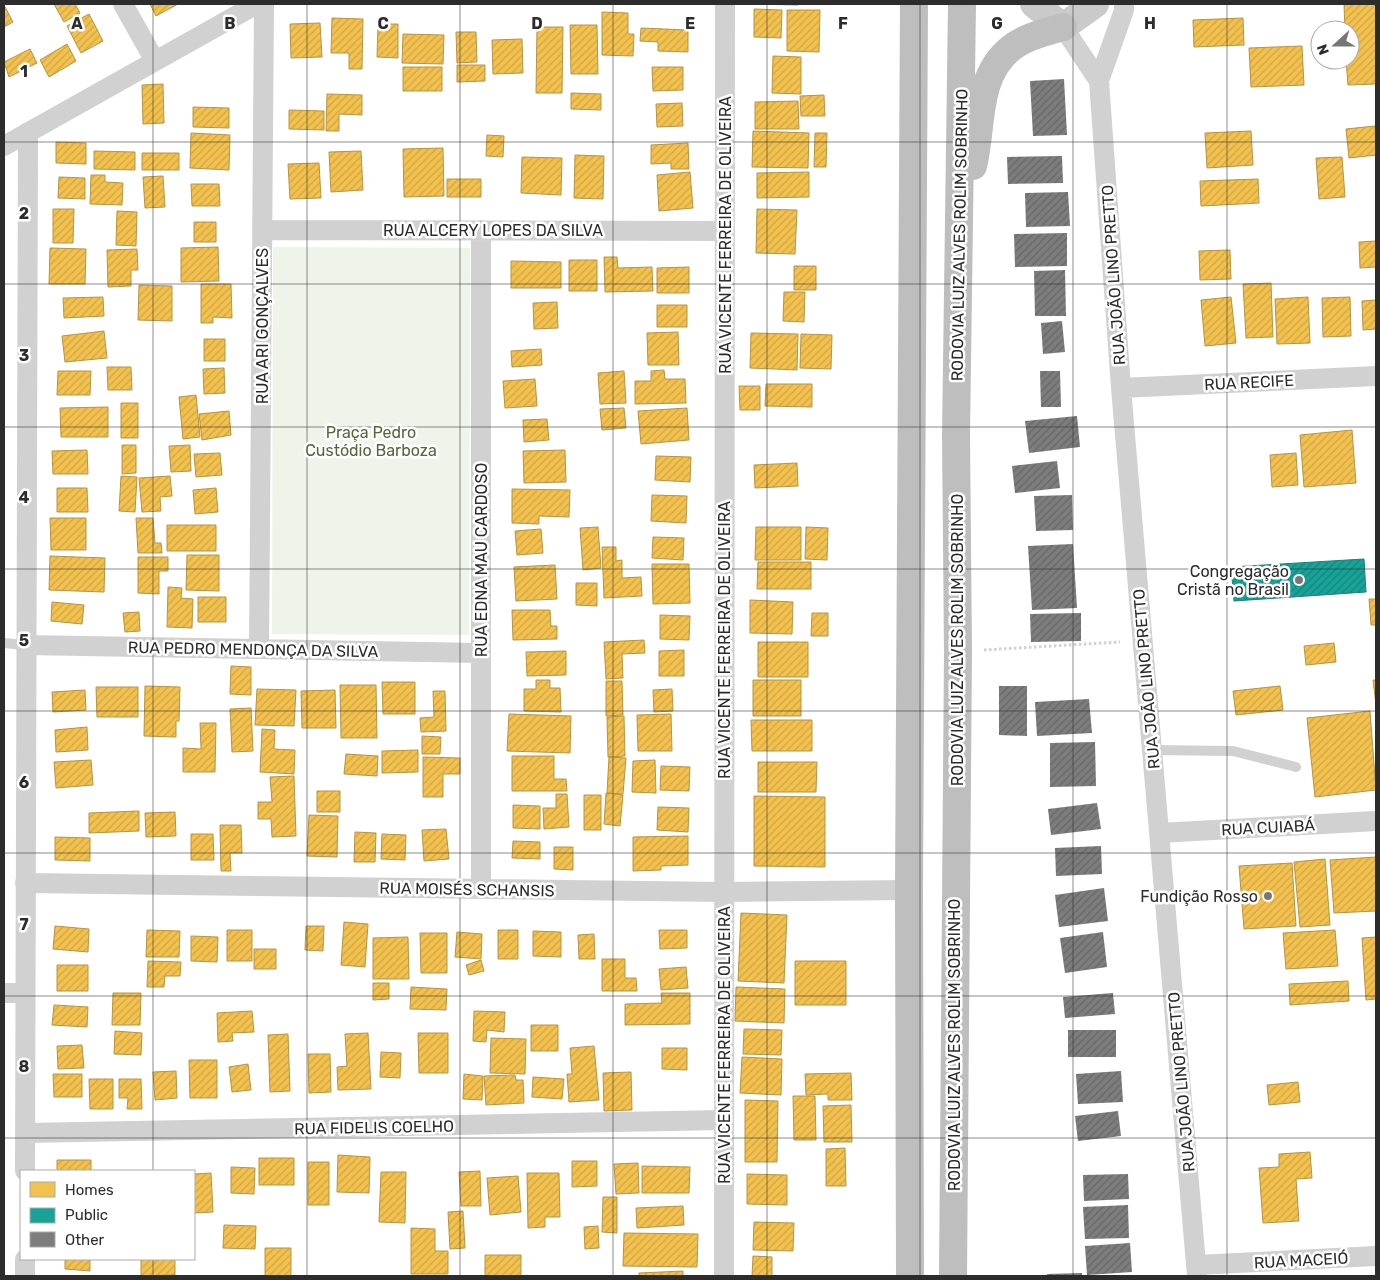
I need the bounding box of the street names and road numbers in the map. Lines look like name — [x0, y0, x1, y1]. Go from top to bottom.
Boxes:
street label: RODOVIA LUIZ ALVES ROLIM SOBRINHO — [947, 89, 972, 381]
street label: RUA VICENTE FERREIRA DE OLIVEIRA — [716, 96, 735, 374]
street label: RUA JOÃO LINO PRETTO — [1098, 184, 1129, 366]
street label: RUA ALCERY LOPES DA SILVA — [383, 221, 603, 240]
street label: RUA ARI GONÇALVES — [253, 248, 272, 404]
street label: RUA RECIFE — [1204, 371, 1294, 394]
street label: RUA EDNA MAU CARDOSO — [472, 463, 491, 657]
street label: RODOVIA LUIZ ALVES ROLIM SOBRINHO — [948, 494, 967, 786]
street label: RUA VICENTE FERREIRA DE OLIVEIRA — [715, 501, 734, 779]
street label: RUA JOÃO LINO PRETTO — [1129, 588, 1164, 770]
street label: RUA PEDRO MENDONÇA DA SILVA — [128, 638, 379, 661]
street label: RUA CUIABÁ — [1221, 816, 1316, 839]
street label: RUA MOISÉS SCHANSIS — [379, 878, 555, 901]
street label: RODOVIA LUIZ ALVES ROLIM SOBRINHO — [945, 899, 964, 1191]
street label: RUA VICENTE FERREIRA DE OLIVEIRA — [715, 906, 734, 1184]
street label: RUA JOÃO LINO PRETTO — [1164, 991, 1199, 1173]
street label: RUA FIDELIS COELHO — [294, 1117, 454, 1138]
street label: RUA MACEIÓ — [1253, 1248, 1349, 1272]

